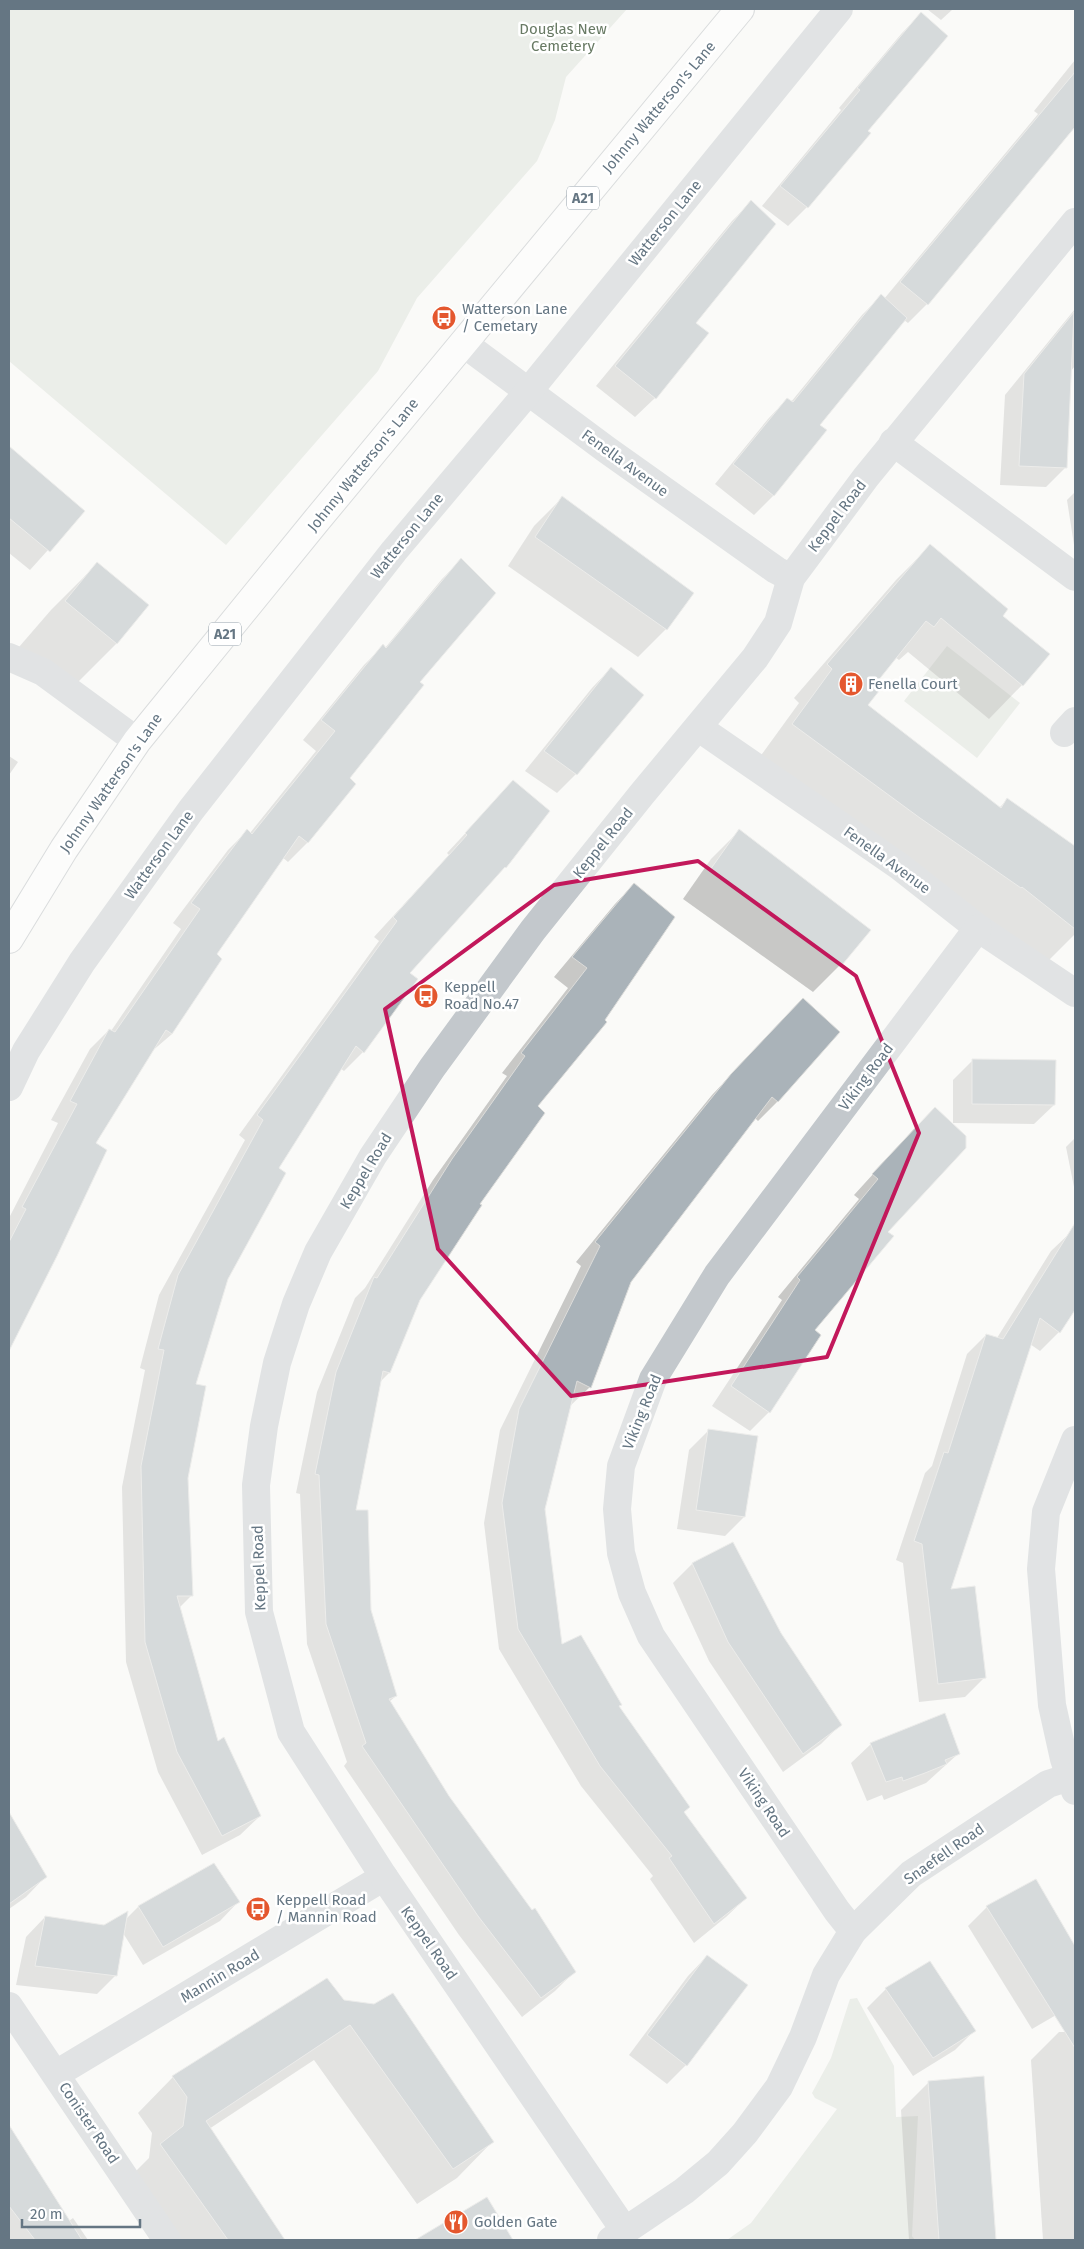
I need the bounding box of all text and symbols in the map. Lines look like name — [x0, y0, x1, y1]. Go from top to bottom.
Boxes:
park label: Douglas New Cemetery — [519, 20, 607, 55]
street label: Johnny Watterson's Lane — [599, 37, 719, 177]
street label: Watterson Lane — [625, 176, 705, 270]
road number: A21 — [567, 187, 599, 210]
place label: Watterson Lane / Cemetary — [462, 300, 567, 335]
bus stop icon: Watterson Lane / Cemetary — [431, 305, 457, 331]
street label: Johnny Watterson's Lane — [304, 395, 422, 535]
street label: Fenella Avenue — [578, 426, 672, 500]
street label: Keppel Road — [804, 476, 870, 556]
street label: Watterson Lane — [367, 489, 447, 583]
road number: A21 — [209, 622, 241, 646]
building icon: Fenella Court — [838, 671, 864, 697]
place label: Fenella Court — [868, 675, 958, 693]
street label: Johnny Watterson's Lane — [56, 710, 166, 856]
street label: Keppel Road — [569, 804, 637, 882]
street label: Watterson Lane — [121, 807, 197, 903]
street label: Fenella Avenue — [840, 823, 934, 897]
place label: Keppell Road No.47 — [444, 978, 519, 1013]
bus stop icon: Keppell Road No.47 — [413, 983, 439, 1009]
street label: Viking Road — [835, 1040, 897, 1114]
street label: Keppel Road — [336, 1130, 396, 1212]
street label: Viking Road — [619, 1372, 665, 1452]
street label: Keppel Road — [249, 1525, 269, 1611]
street label: Viking Road — [734, 1765, 794, 1841]
street label: Snaefell Road — [900, 1820, 988, 1888]
place label: Keppell Road / Mannin Road — [276, 1891, 377, 1926]
bus stop icon: Keppell Road / Mannin Road — [245, 1896, 271, 1922]
street label: Keppel Road — [397, 1903, 461, 1983]
street label: Mannin Road — [177, 1945, 263, 2007]
street label: Conister Road — [55, 2079, 123, 2167]
scale bar — [22, 2196, 140, 2228]
text: 20 m — [30, 2205, 63, 2223]
restaurant icon: Golden Gate — [443, 2209, 469, 2235]
place label: Golden Gate — [474, 2213, 557, 2231]

